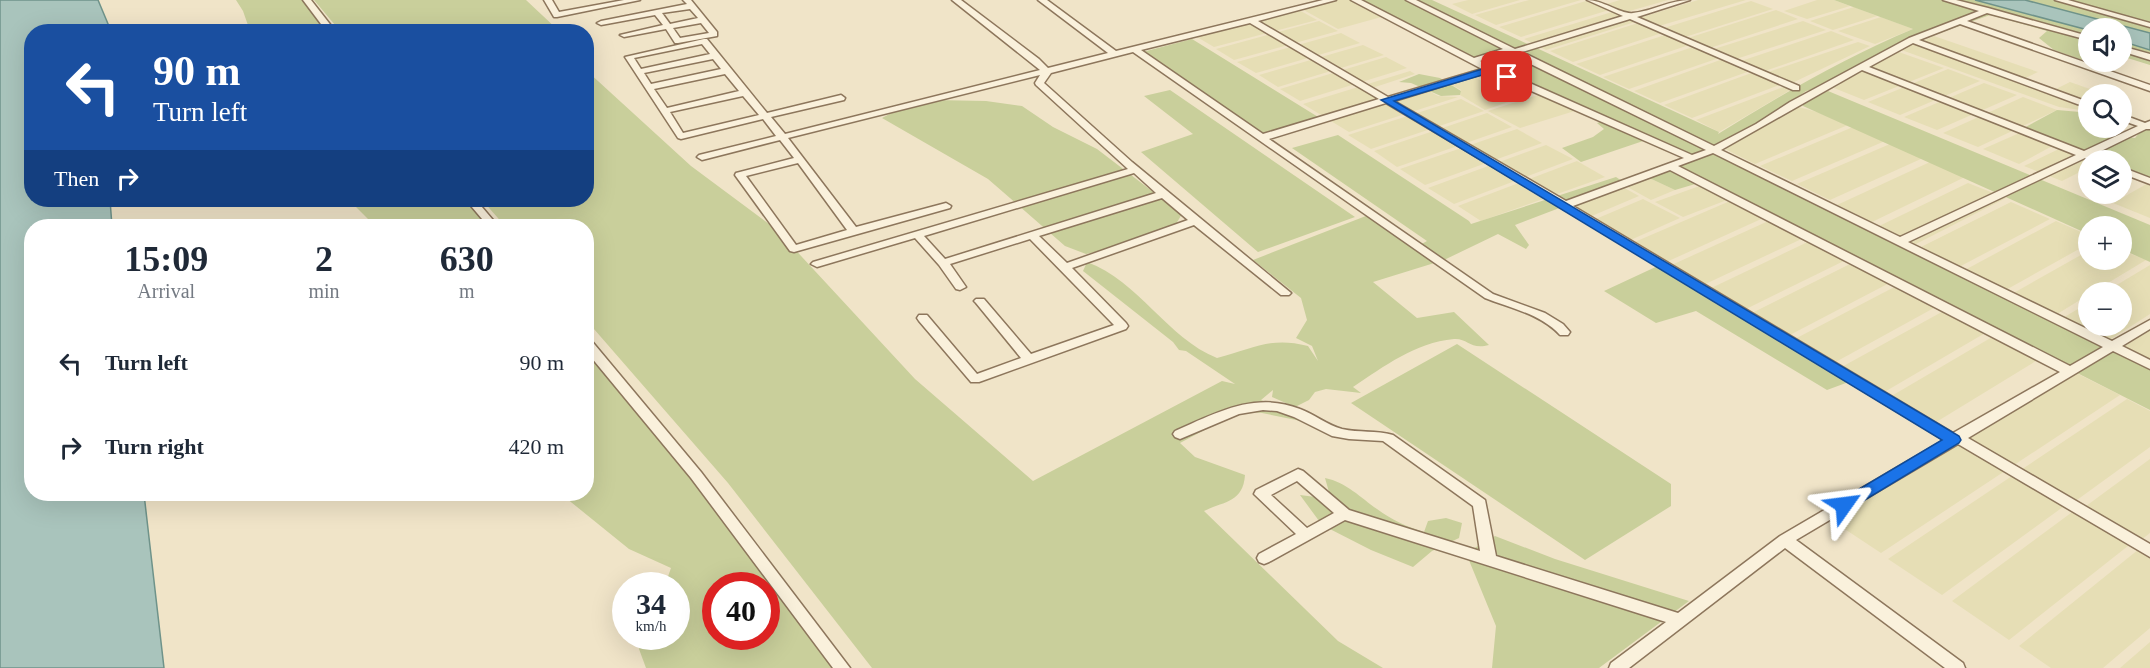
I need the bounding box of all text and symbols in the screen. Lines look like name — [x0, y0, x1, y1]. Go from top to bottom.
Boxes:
map controls — [2078, 18, 2132, 336]
button: sound — [2078, 18, 2132, 72]
icon: left — [54, 48, 132, 126]
text: 90 m — [153, 48, 241, 94]
pin — [1481, 51, 1532, 102]
icon: arrive — [1490, 60, 1523, 93]
button: search — [2078, 84, 2132, 138]
text: Turn left — [153, 97, 247, 127]
button: layers — [2078, 150, 2132, 204]
icon: right — [111, 162, 144, 195]
text: Then — [54, 166, 99, 191]
button: + — [2078, 216, 2132, 270]
text: 15:09 — [124, 239, 208, 279]
text: 2 — [315, 239, 333, 279]
text: 630 — [440, 239, 494, 279]
text: Arrival — [137, 280, 195, 302]
text: min — [308, 280, 340, 302]
text: m — [459, 280, 475, 302]
button: − — [2078, 282, 2132, 336]
icon: left — [54, 347, 87, 380]
text: Turn left — [105, 350, 188, 375]
text: 90 m — [519, 350, 564, 375]
icon: right — [54, 431, 87, 464]
text: Turn right — [105, 434, 204, 459]
text: 420 m — [508, 434, 564, 459]
position arrow — [1812, 473, 1876, 537]
speed limit sign: 40 — [702, 572, 780, 650]
text: 34 — [636, 587, 666, 620]
text: km/h — [636, 618, 666, 634]

